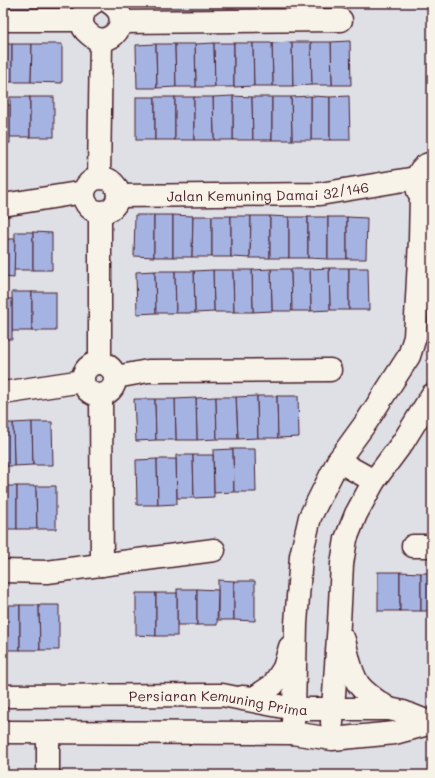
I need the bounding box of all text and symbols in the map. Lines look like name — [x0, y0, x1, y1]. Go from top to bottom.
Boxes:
street label: Jalan Kemuning Damai 32/146 — [167, 177, 370, 205]
street label: Persiaran Kemuning Prima — [129, 685, 308, 719]

